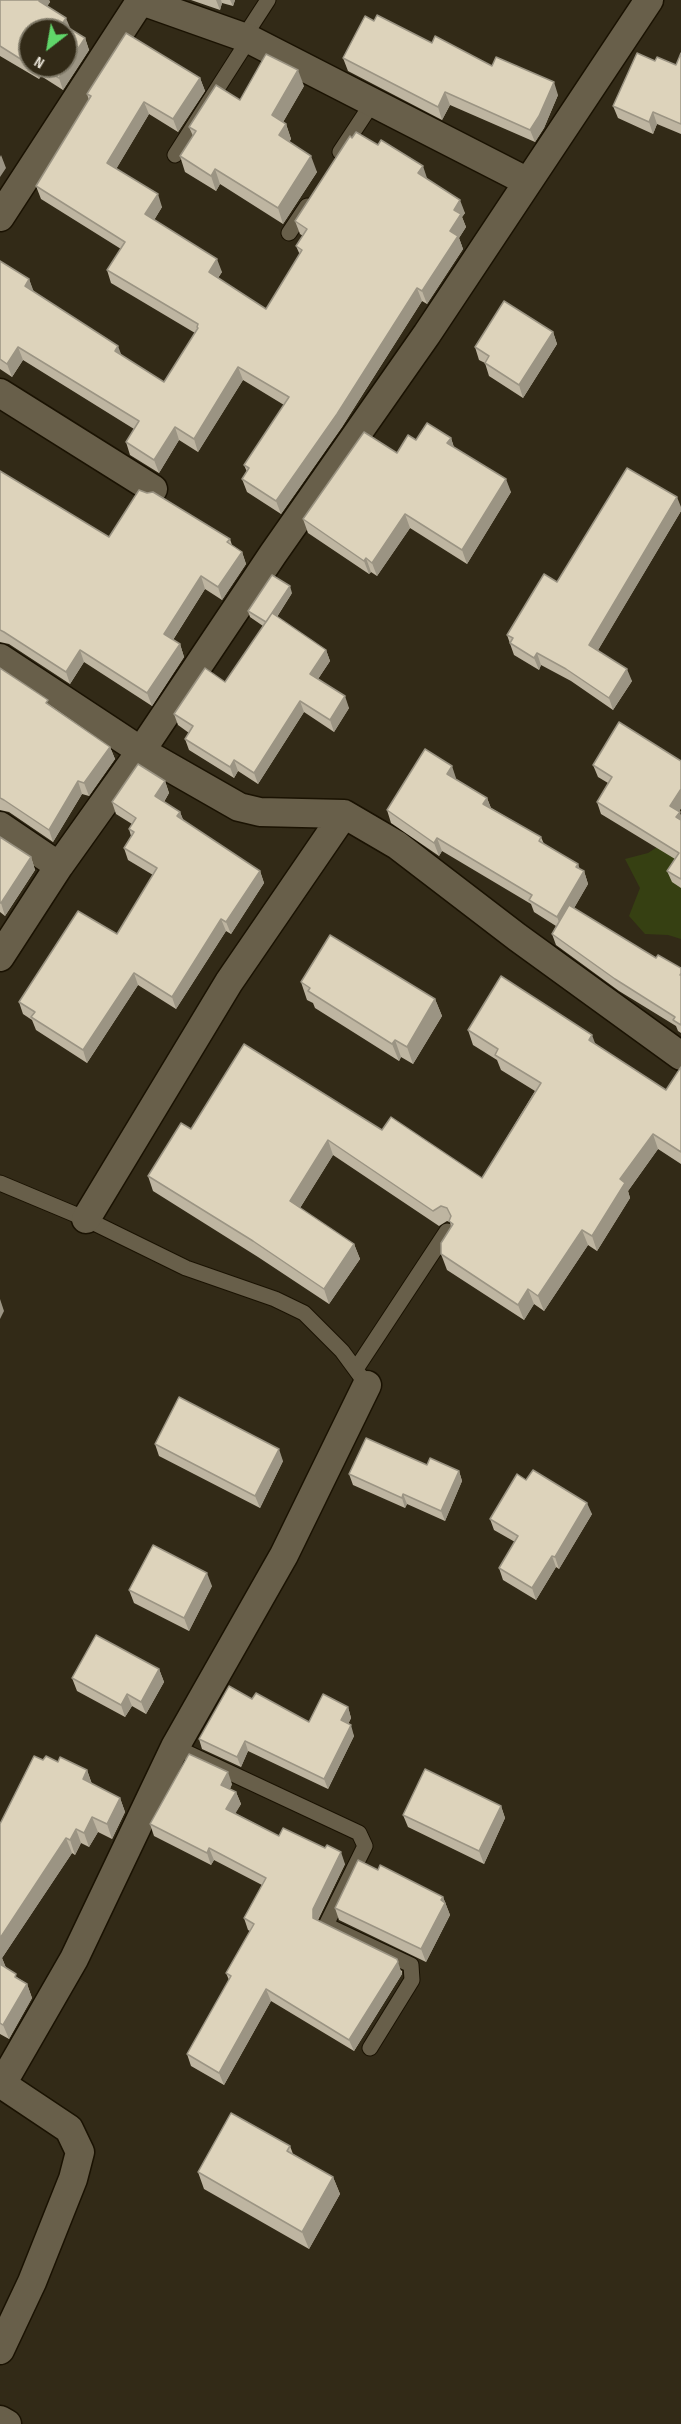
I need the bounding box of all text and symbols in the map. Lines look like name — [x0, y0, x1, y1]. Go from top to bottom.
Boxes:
north arrow — [18, 18, 78, 78]
text: N — [31, 52, 48, 72]

